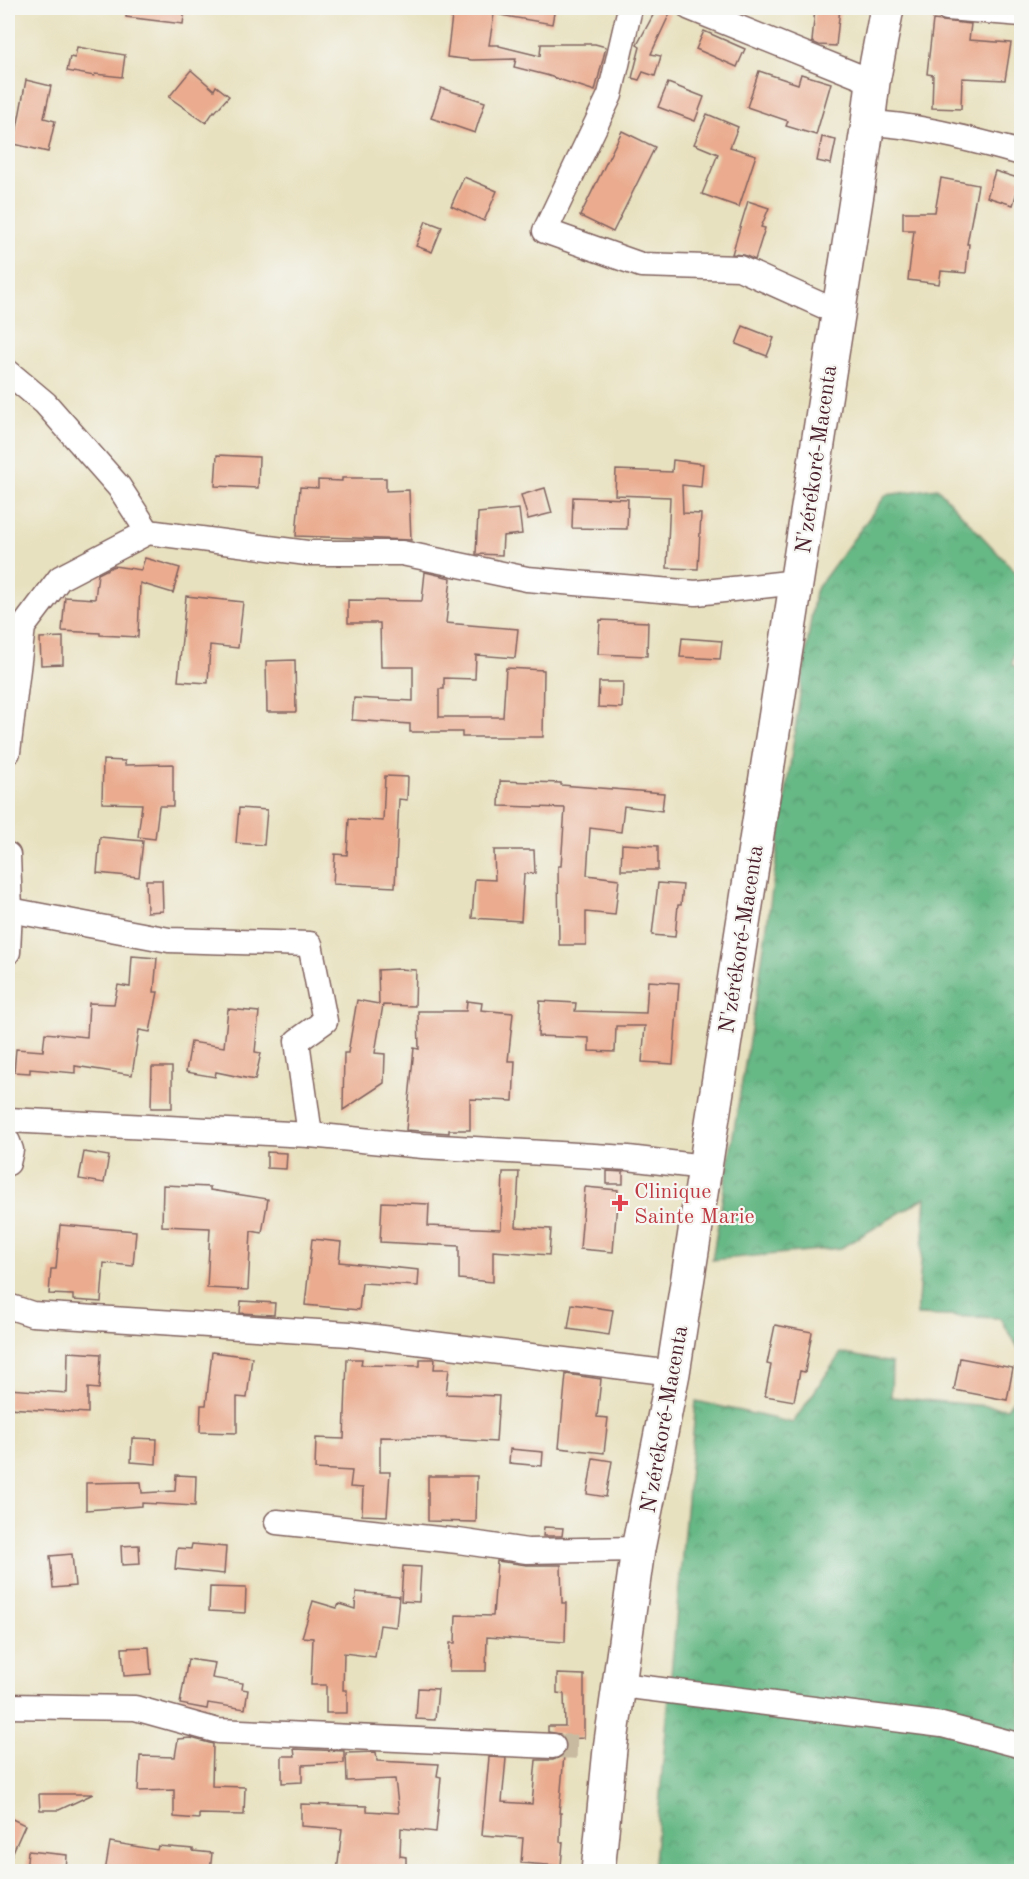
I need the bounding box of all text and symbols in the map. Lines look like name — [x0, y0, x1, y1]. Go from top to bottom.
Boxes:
street label: N'zérékoré-Macenta — [793, 363, 841, 555]
street label: N'zérékoré-Macenta — [716, 844, 768, 1035]
place label: Clinique Sainte Marie — [634, 1181, 755, 1228]
marker: Clinique Sainte Marie — [611, 1194, 629, 1212]
street label: N'zérékoré-Macenta — [638, 1324, 692, 1515]

